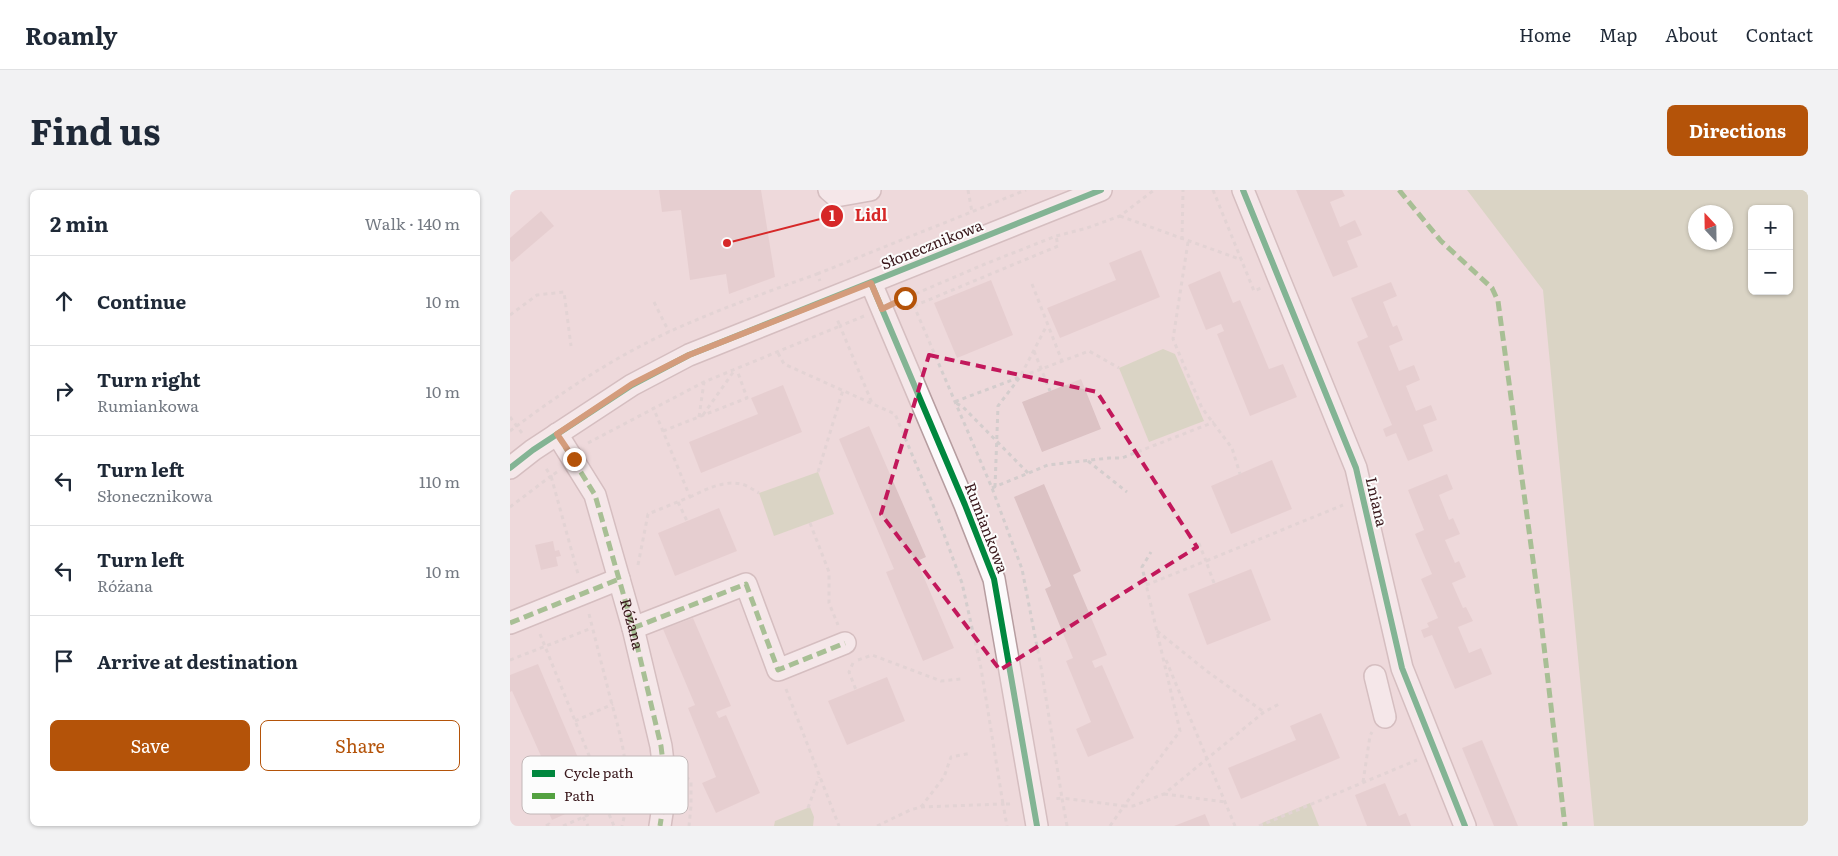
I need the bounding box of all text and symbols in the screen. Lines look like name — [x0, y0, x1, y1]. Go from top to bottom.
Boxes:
text: Roamly — [25, 17, 118, 52]
text: Home — [1519, 21, 1571, 48]
text: Map — [1599, 21, 1637, 48]
text: About — [1665, 21, 1718, 48]
text: Contact — [1746, 21, 1813, 48]
text: Find us — [30, 104, 160, 156]
button: Directions — [1667, 105, 1808, 156]
callout: Lidl — [819, 200, 897, 231]
text: Lidl — [855, 202, 887, 226]
text: 1 — [829, 203, 835, 226]
north arrow — [1688, 205, 1733, 250]
map controls — [1748, 205, 1793, 295]
button: + — [1748, 205, 1793, 250]
text: 2 min — [50, 207, 109, 238]
text: Walk · 140 m — [365, 211, 460, 235]
street label: Słonecznikowa — [877, 212, 987, 275]
button: − — [1748, 250, 1793, 295]
icon: ahead — [50, 287, 78, 315]
text: Continue — [97, 287, 186, 315]
route start — [894, 287, 917, 310]
text: 10 m — [426, 289, 460, 313]
text: Turn right — [97, 365, 201, 393]
icon: right — [50, 377, 78, 405]
text: 10 m — [426, 379, 460, 403]
text: Rumiankowa — [97, 393, 199, 417]
route end — [563, 448, 586, 471]
text: Turn left — [97, 455, 184, 483]
icon: left — [50, 467, 78, 495]
text: 110 m — [419, 469, 460, 493]
street label: Lniana — [1361, 475, 1395, 530]
street label: Rumiankowa — [960, 479, 1016, 577]
text: Słonecznikowa — [97, 483, 213, 507]
text: Turn left — [97, 545, 184, 573]
icon: left — [50, 557, 78, 585]
text: 10 m — [426, 559, 460, 583]
text: Różana — [97, 573, 153, 597]
street label: Różana — [615, 595, 651, 653]
icon: arrive — [50, 647, 78, 675]
text: Arrive at destination — [97, 647, 298, 675]
button: Save — [50, 720, 250, 771]
button: Share — [260, 720, 460, 771]
legend — [522, 756, 688, 814]
text: Cycle path — [564, 762, 633, 782]
text: Path — [564, 785, 594, 805]

